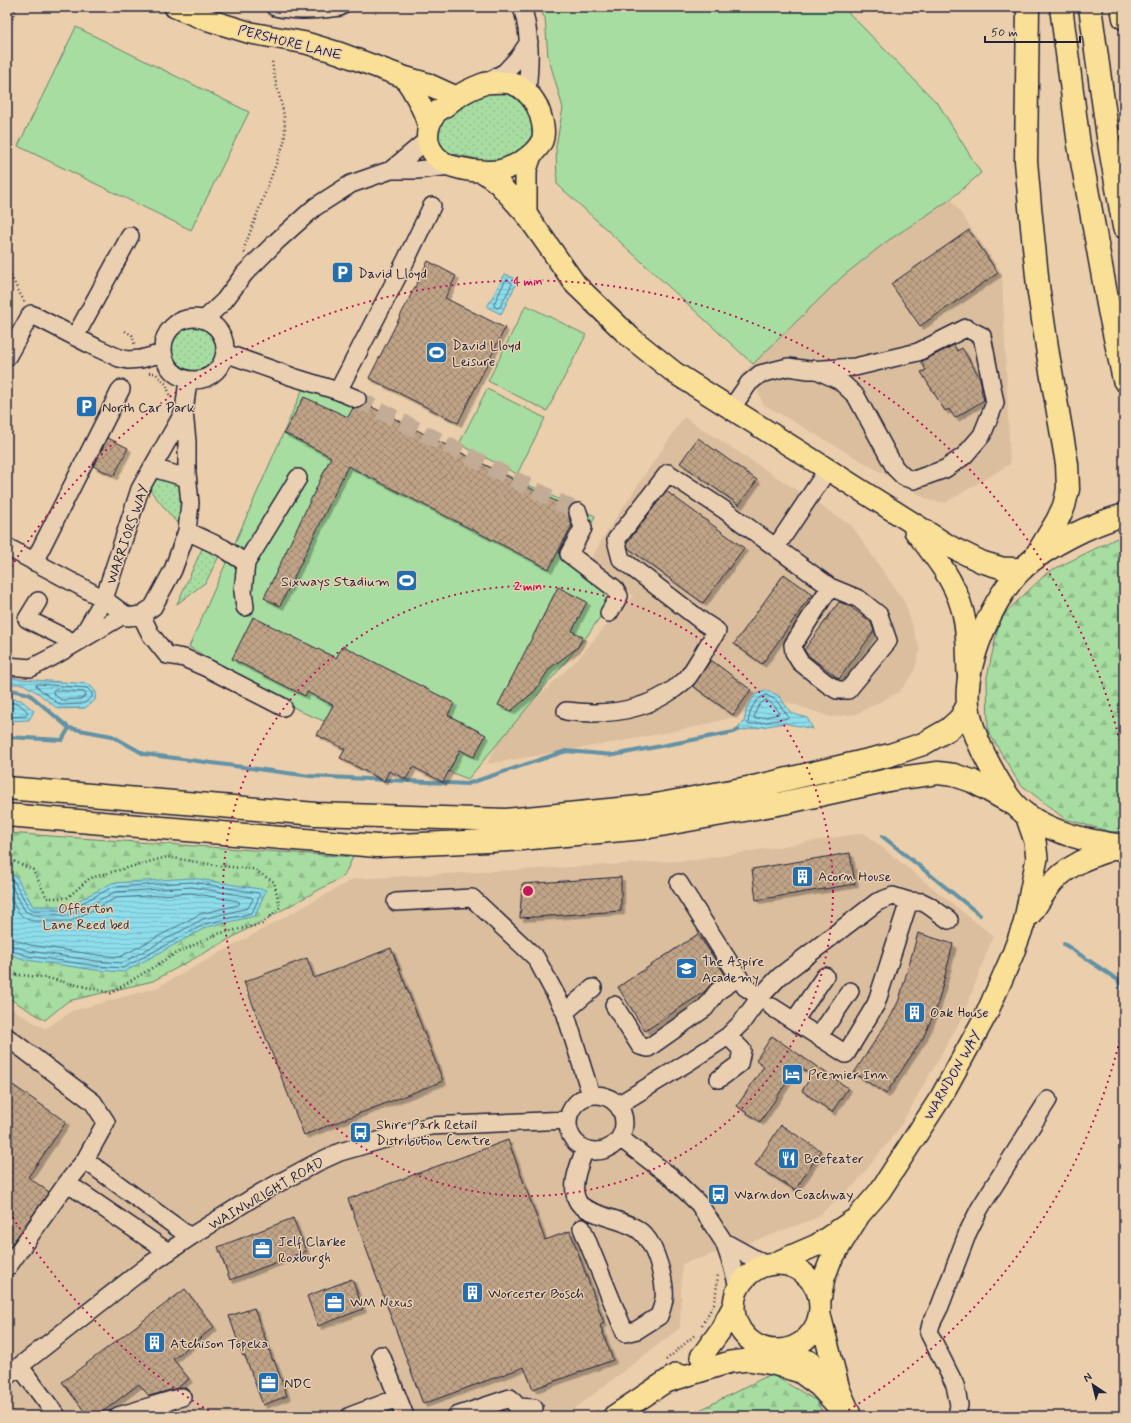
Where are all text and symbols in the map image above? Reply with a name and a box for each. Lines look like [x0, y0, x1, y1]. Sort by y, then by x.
scale bar [985, 18, 1080, 44]
street label: PERSHORE LANE [236, 21, 344, 65]
text: 50 m [991, 25, 1018, 41]
parking icon: David Lloyd [330, 260, 356, 286]
place label: David Lloyd [358, 265, 427, 283]
text: 4 min [513, 274, 543, 290]
place label: David Lloyd Leisure [452, 337, 521, 371]
sports icon: David Lloyd Leisure [424, 340, 450, 366]
parking icon: North Car Park [73, 394, 99, 420]
place label: North Car Park [102, 399, 195, 417]
street label: WARRIORS WAY [102, 482, 153, 587]
sports icon: Sixways Stadium [393, 568, 419, 594]
place label: Sixways Stadium [281, 573, 390, 591]
text: 2 min [514, 579, 542, 595]
building icon: Acorn House [790, 863, 816, 889]
place label: Acorn House [818, 868, 892, 886]
centre of rings [521, 884, 535, 898]
park label: Offerton Lane Reed bed [43, 900, 129, 934]
place label: The Aspire Academy [702, 953, 764, 987]
school or university icon: The Aspire Academy [674, 956, 700, 982]
building icon: Oak House [901, 999, 927, 1025]
place label: Oak House [930, 1004, 989, 1022]
street label: WARNDON WAY [920, 1028, 986, 1123]
hotel icon: Premier Inn [780, 1061, 806, 1087]
place label: Premier Inn [808, 1066, 889, 1084]
place label: Shire Park Retail Distribution Centre [376, 1116, 492, 1150]
bus stop icon: Shire Park Retail Distribution Centre [347, 1119, 373, 1145]
restaurant icon: Beefeater [775, 1145, 801, 1171]
place label: Beefeater [804, 1150, 864, 1168]
street label: WAINWRIGHT ROAD [206, 1153, 327, 1234]
bus stop icon: Warndon Coachway [706, 1181, 732, 1207]
place label: Warndon Coachway [734, 1186, 853, 1204]
place label: Jelf Clarke Roxburgh [278, 1233, 346, 1269]
office icon: Jelf Clarke Roxburgh [249, 1236, 275, 1262]
building icon: Worcester Bosch [460, 1280, 486, 1306]
place label: Worcester Bosch [488, 1285, 584, 1303]
office icon: WM Nexus [322, 1289, 348, 1315]
place label: WM Nexus [350, 1294, 413, 1312]
building icon: Atchison Topeka [141, 1330, 167, 1356]
place label: Atchison Topeka [170, 1335, 268, 1353]
north arrow [1073, 1365, 1113, 1405]
office icon: NDC [256, 1370, 282, 1396]
text: N [1081, 1370, 1095, 1385]
place label: NDC [284, 1375, 311, 1393]

